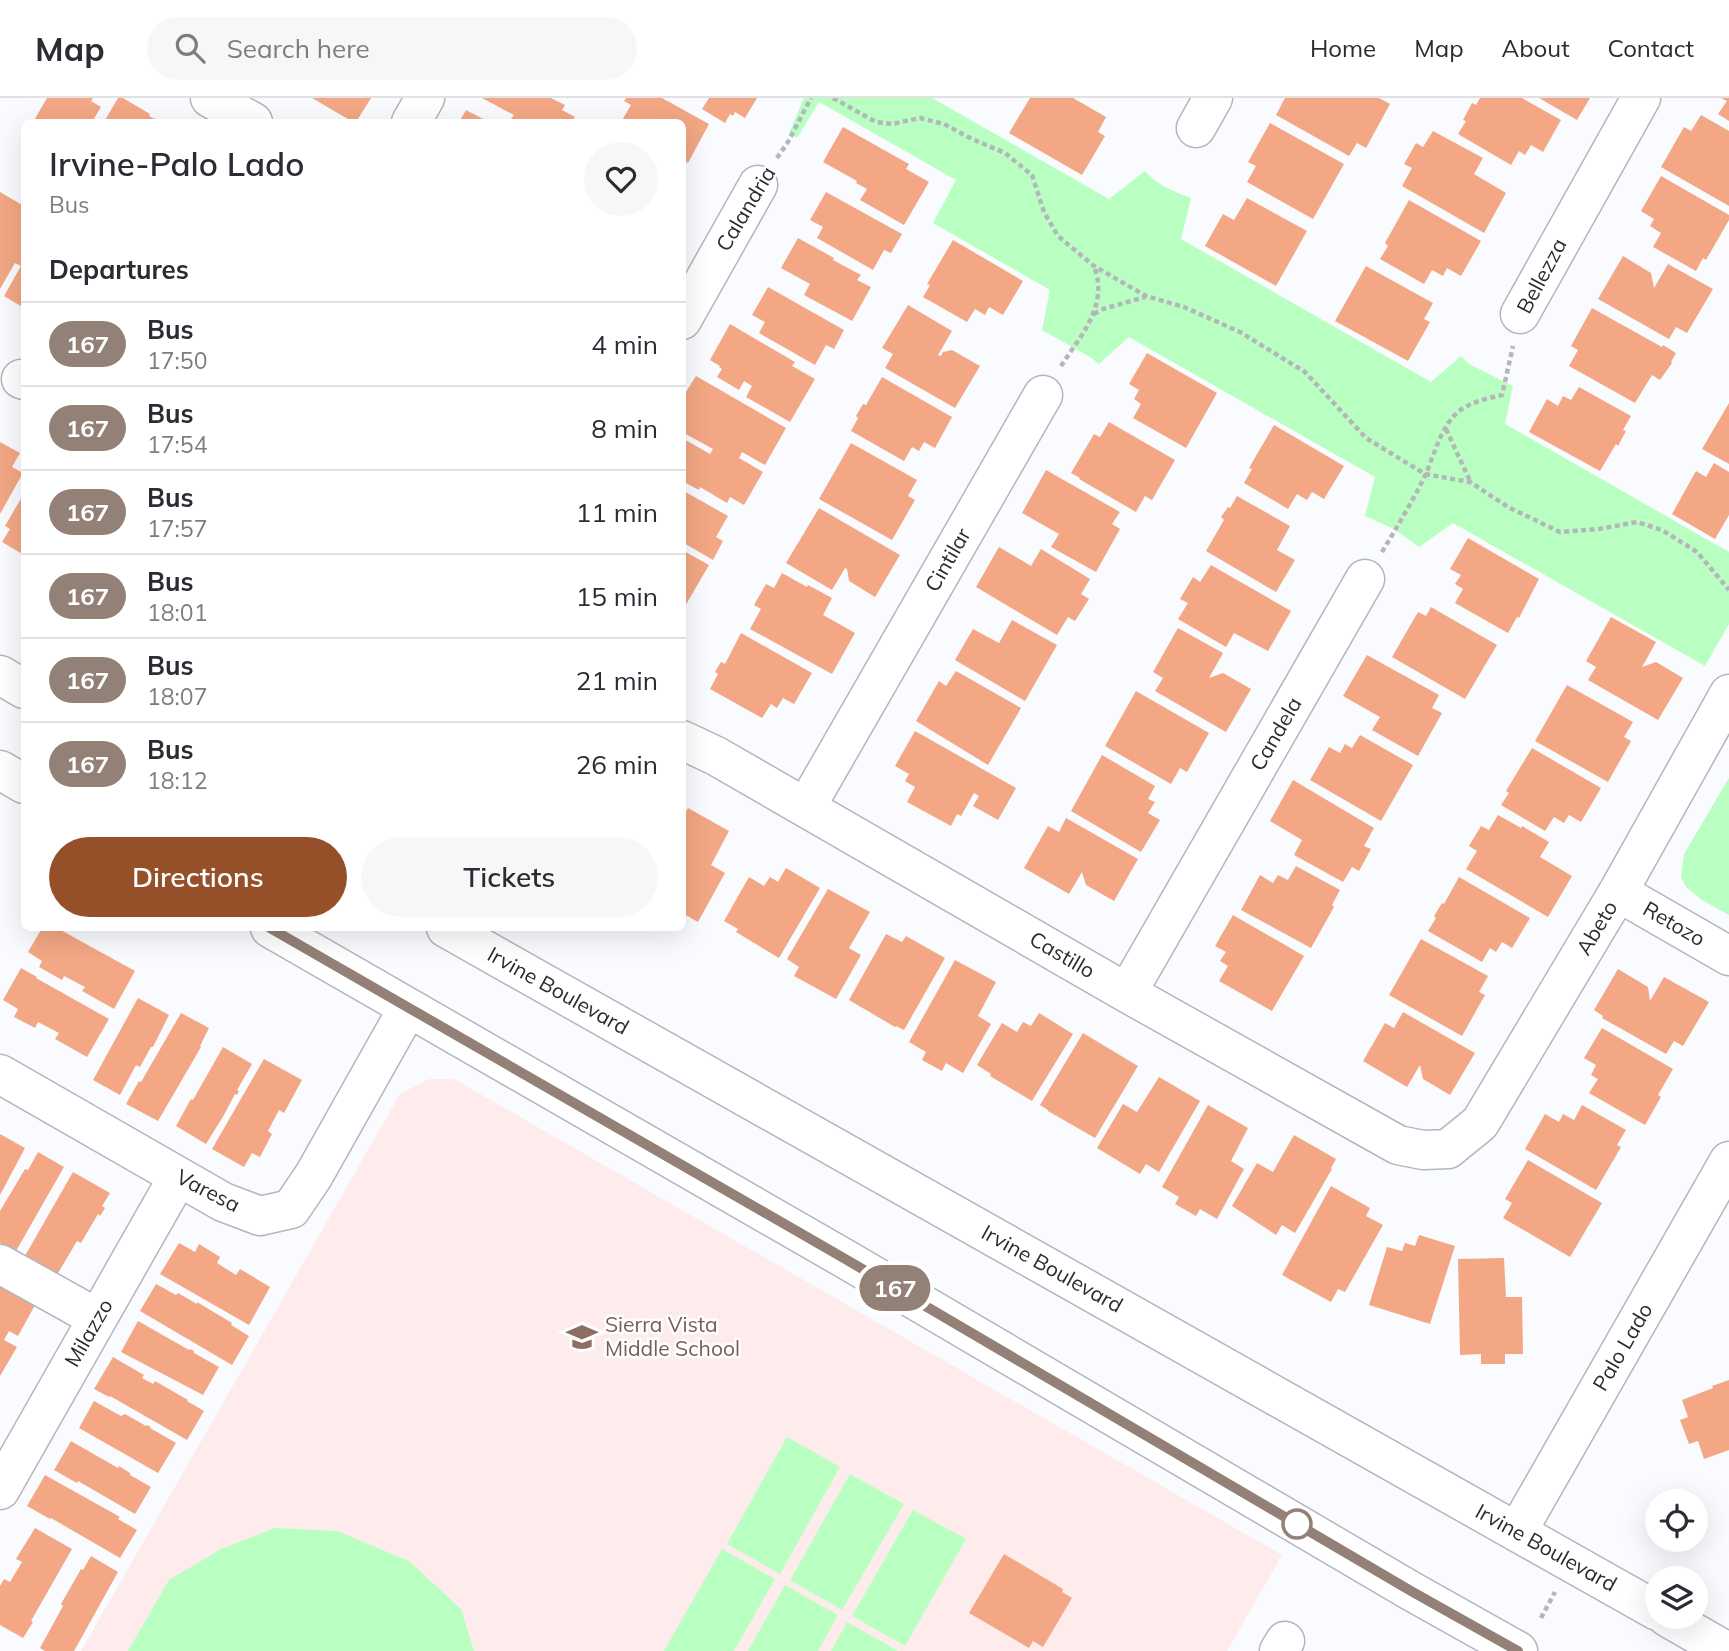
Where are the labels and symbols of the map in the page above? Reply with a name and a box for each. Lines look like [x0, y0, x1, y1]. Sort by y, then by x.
street label: Calandria [710, 161, 781, 256]
street label: Bellezza [1511, 234, 1572, 318]
street label: Cintilar [919, 523, 976, 596]
street label: Candela [1244, 692, 1307, 775]
street label: Retozo [1639, 895, 1710, 951]
street label: Abeto [1570, 896, 1622, 959]
street label: Castillo [1025, 925, 1100, 983]
street label: Irvine Boulevard [483, 941, 634, 1040]
street label: Varesa [172, 1163, 245, 1217]
street label: Irvine Boulevard [977, 1219, 1128, 1318]
line badge: 167 [855, 1265, 935, 1311]
street label: Milazzo [58, 1294, 118, 1371]
street label: Palo Lado [1587, 1298, 1658, 1395]
place label: Sierra Vista Middle School [605, 1311, 740, 1361]
school or university icon: Sierra Vista Middle School [565, 1320, 599, 1354]
street label: Irvine Boulevard [1471, 1498, 1622, 1597]
unlabelled marker [1282, 1509, 1312, 1539]

